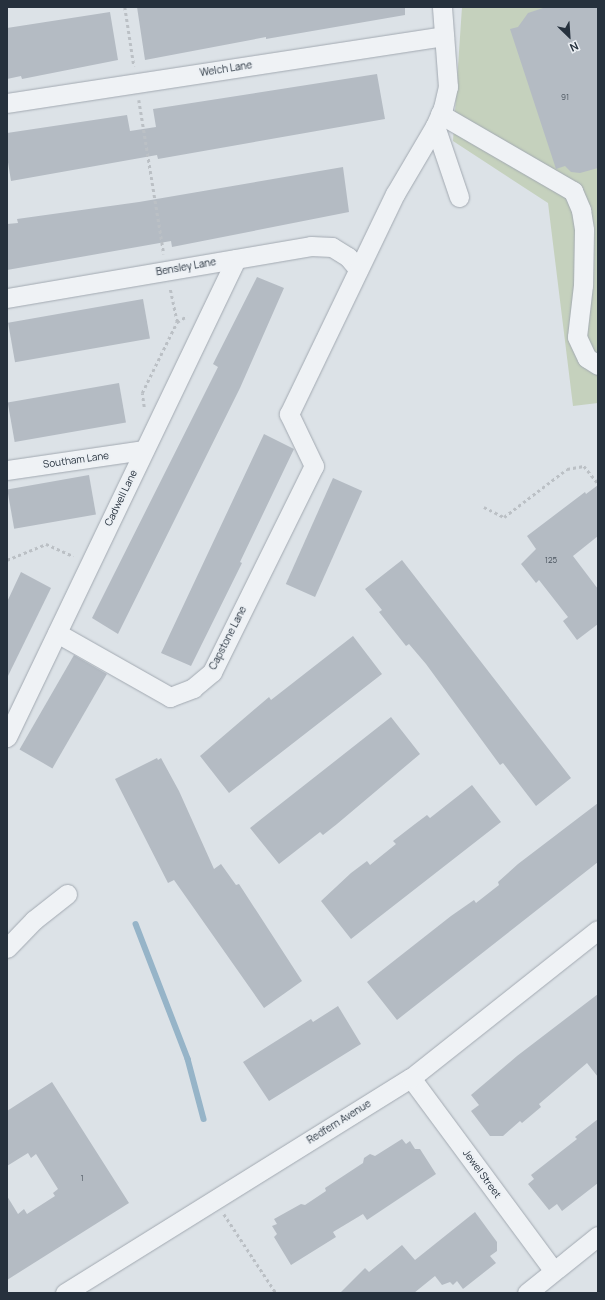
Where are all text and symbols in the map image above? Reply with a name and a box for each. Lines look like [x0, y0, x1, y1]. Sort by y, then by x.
north arrow [549, 16, 589, 56]
text: N [568, 39, 581, 56]
street label: Welch Lane [199, 59, 253, 79]
house number: 91 [561, 92, 569, 102]
street label: Bensley Lane [155, 256, 217, 278]
street label: Southam Lane [42, 449, 110, 471]
street label: Cadwell Lane [102, 468, 140, 528]
house number: 125 [545, 555, 557, 565]
street label: Capstone Lane [207, 604, 249, 672]
street label: Redfern Avenue [305, 1098, 373, 1146]
street label: Jewel Street [460, 1147, 504, 1201]
house number: 1 [80, 1173, 84, 1183]

